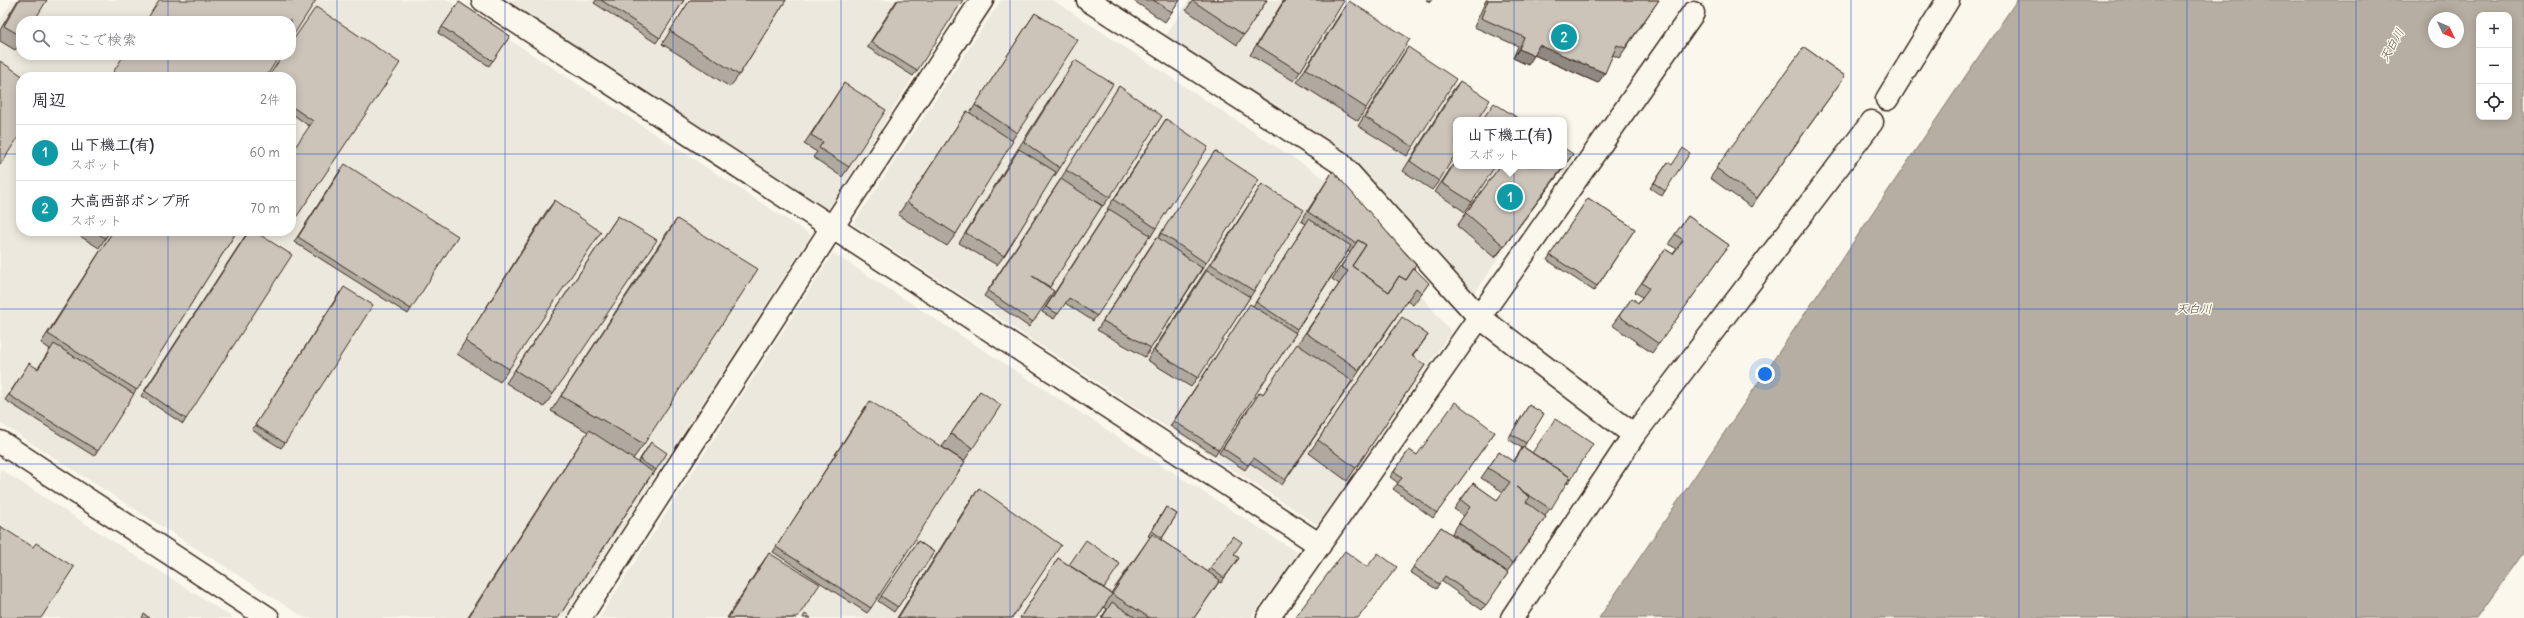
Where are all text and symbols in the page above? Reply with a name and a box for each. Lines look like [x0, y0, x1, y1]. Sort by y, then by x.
north arrow [2428, 12, 2464, 48]
map controls [2476, 12, 2512, 120]
button: + [2476, 12, 2512, 48]
search box [16, 16, 296, 60]
pin: 2 [1551, 22, 1577, 52]
water label: 天白川 [2376, 25, 2407, 64]
icon: search [30, 27, 52, 49]
text: ここで検索 [62, 30, 137, 49]
button: − [2476, 48, 2512, 84]
button: locate [2476, 84, 2512, 120]
text: 周辺 [32, 89, 66, 111]
text: 2件 [260, 91, 280, 108]
popup [1453, 117, 1567, 169]
text: 山下機工(有) [1468, 125, 1552, 144]
text: 山下機工(有) [70, 135, 154, 154]
text: 1 [42, 144, 48, 161]
text: 60 m [249, 144, 280, 161]
text: スポット [1468, 146, 1520, 163]
text: スポット [70, 156, 122, 173]
pin: 1 [1497, 182, 1523, 212]
text: 大高西部ポンプ所 [70, 191, 190, 210]
text: 2 [41, 200, 49, 217]
text: 70 m [251, 200, 280, 217]
text: スポット [70, 212, 122, 229]
water label: 天白川 [2176, 301, 2212, 316]
your location [1755, 364, 1775, 384]

